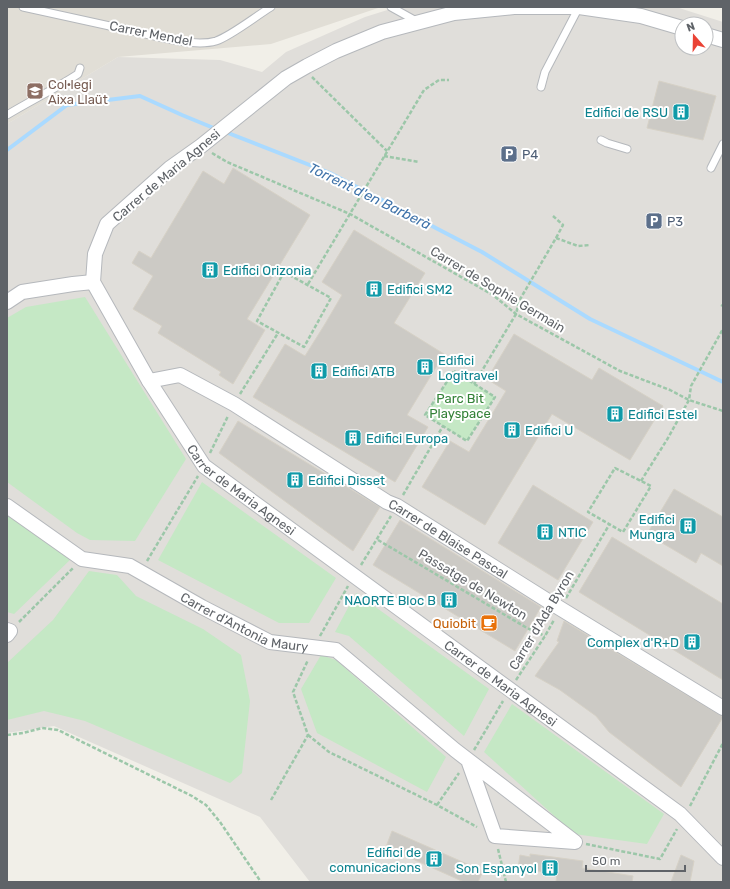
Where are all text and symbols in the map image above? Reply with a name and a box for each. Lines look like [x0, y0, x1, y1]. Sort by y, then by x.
north arrow [674, 16, 714, 56]
street label: Carrer Mendel [108, 18, 194, 49]
text: N [685, 20, 697, 35]
place label: Col·legi Aixa Llaüt [48, 77, 108, 107]
school or university icon: Col·legi Aixa Llaüt [25, 81, 45, 101]
building icon: Edifici de RSU [671, 102, 691, 122]
place label: Edifici de RSU [585, 105, 668, 120]
street label: Carrer de Maria Agnesi [109, 126, 224, 226]
parking icon: P4 [499, 144, 519, 164]
place label: P4 [522, 147, 538, 162]
water label: Torrent d'en Barberà [306, 159, 434, 233]
parking icon: P3 [644, 211, 664, 231]
place label: P3 [667, 214, 683, 229]
street label: Carrer de Sophie Germain [428, 243, 568, 336]
building icon: Edifici Orizonia [200, 260, 220, 280]
place label: Edifici Orizonia [223, 263, 311, 278]
building icon: Edifici SM2 [364, 279, 384, 299]
place label: Edifici SM2 [387, 282, 452, 297]
place label: Edifici Logitravel [438, 353, 498, 384]
building icon: Edifici Logitravel [415, 357, 435, 377]
building icon: Edifici ATB [309, 361, 329, 381]
place label: Edifici ATB [332, 364, 395, 379]
park label: Parc Bit Playspace [429, 391, 491, 421]
building icon: Edifici Estel [605, 404, 625, 424]
place label: Edifici Estel [628, 407, 697, 422]
building icon: Edifici U [502, 420, 522, 440]
place label: Edifici U [525, 423, 573, 438]
building icon: Edifici Europa [343, 428, 363, 448]
place label: Edifici Europa [366, 431, 448, 446]
street label: Carrer de Maria Agnesi [184, 442, 298, 538]
building icon: Edifici Disset [285, 470, 305, 490]
place label: Edifici Disset [308, 473, 385, 488]
street label: Carrer de Blaise Pascal [386, 496, 510, 582]
place label: Edifici Mungra [629, 512, 675, 543]
building icon: Edifici Mungra [678, 516, 698, 536]
building icon: NTIC [535, 522, 555, 542]
place label: NTIC [558, 525, 587, 540]
street label: Passatge de Newton [415, 546, 530, 624]
street label: Carrer d'Ada Byron [506, 568, 577, 673]
street label: Carrer d'Antonia Maury [178, 589, 309, 655]
building icon: NAORTE Bloc B [439, 590, 459, 610]
place label: NAORTE Bloc B [344, 593, 436, 608]
cafe icon: Quiobit [479, 613, 499, 633]
place label: Quiobit [433, 616, 476, 631]
building icon: Complex d'R+D [682, 632, 702, 652]
place label: Complex d'R+D [587, 635, 679, 650]
street label: Carrer de Maria Agnesi [441, 637, 560, 730]
place label: Edifici de comunicacions [329, 845, 421, 875]
scale bar [586, 847, 685, 873]
building icon: Edifici de comunicacions [424, 849, 444, 869]
text: 50 m [592, 854, 620, 868]
building icon: Son Espanyol [540, 858, 560, 878]
place label: Son Espanyol [456, 861, 537, 876]

